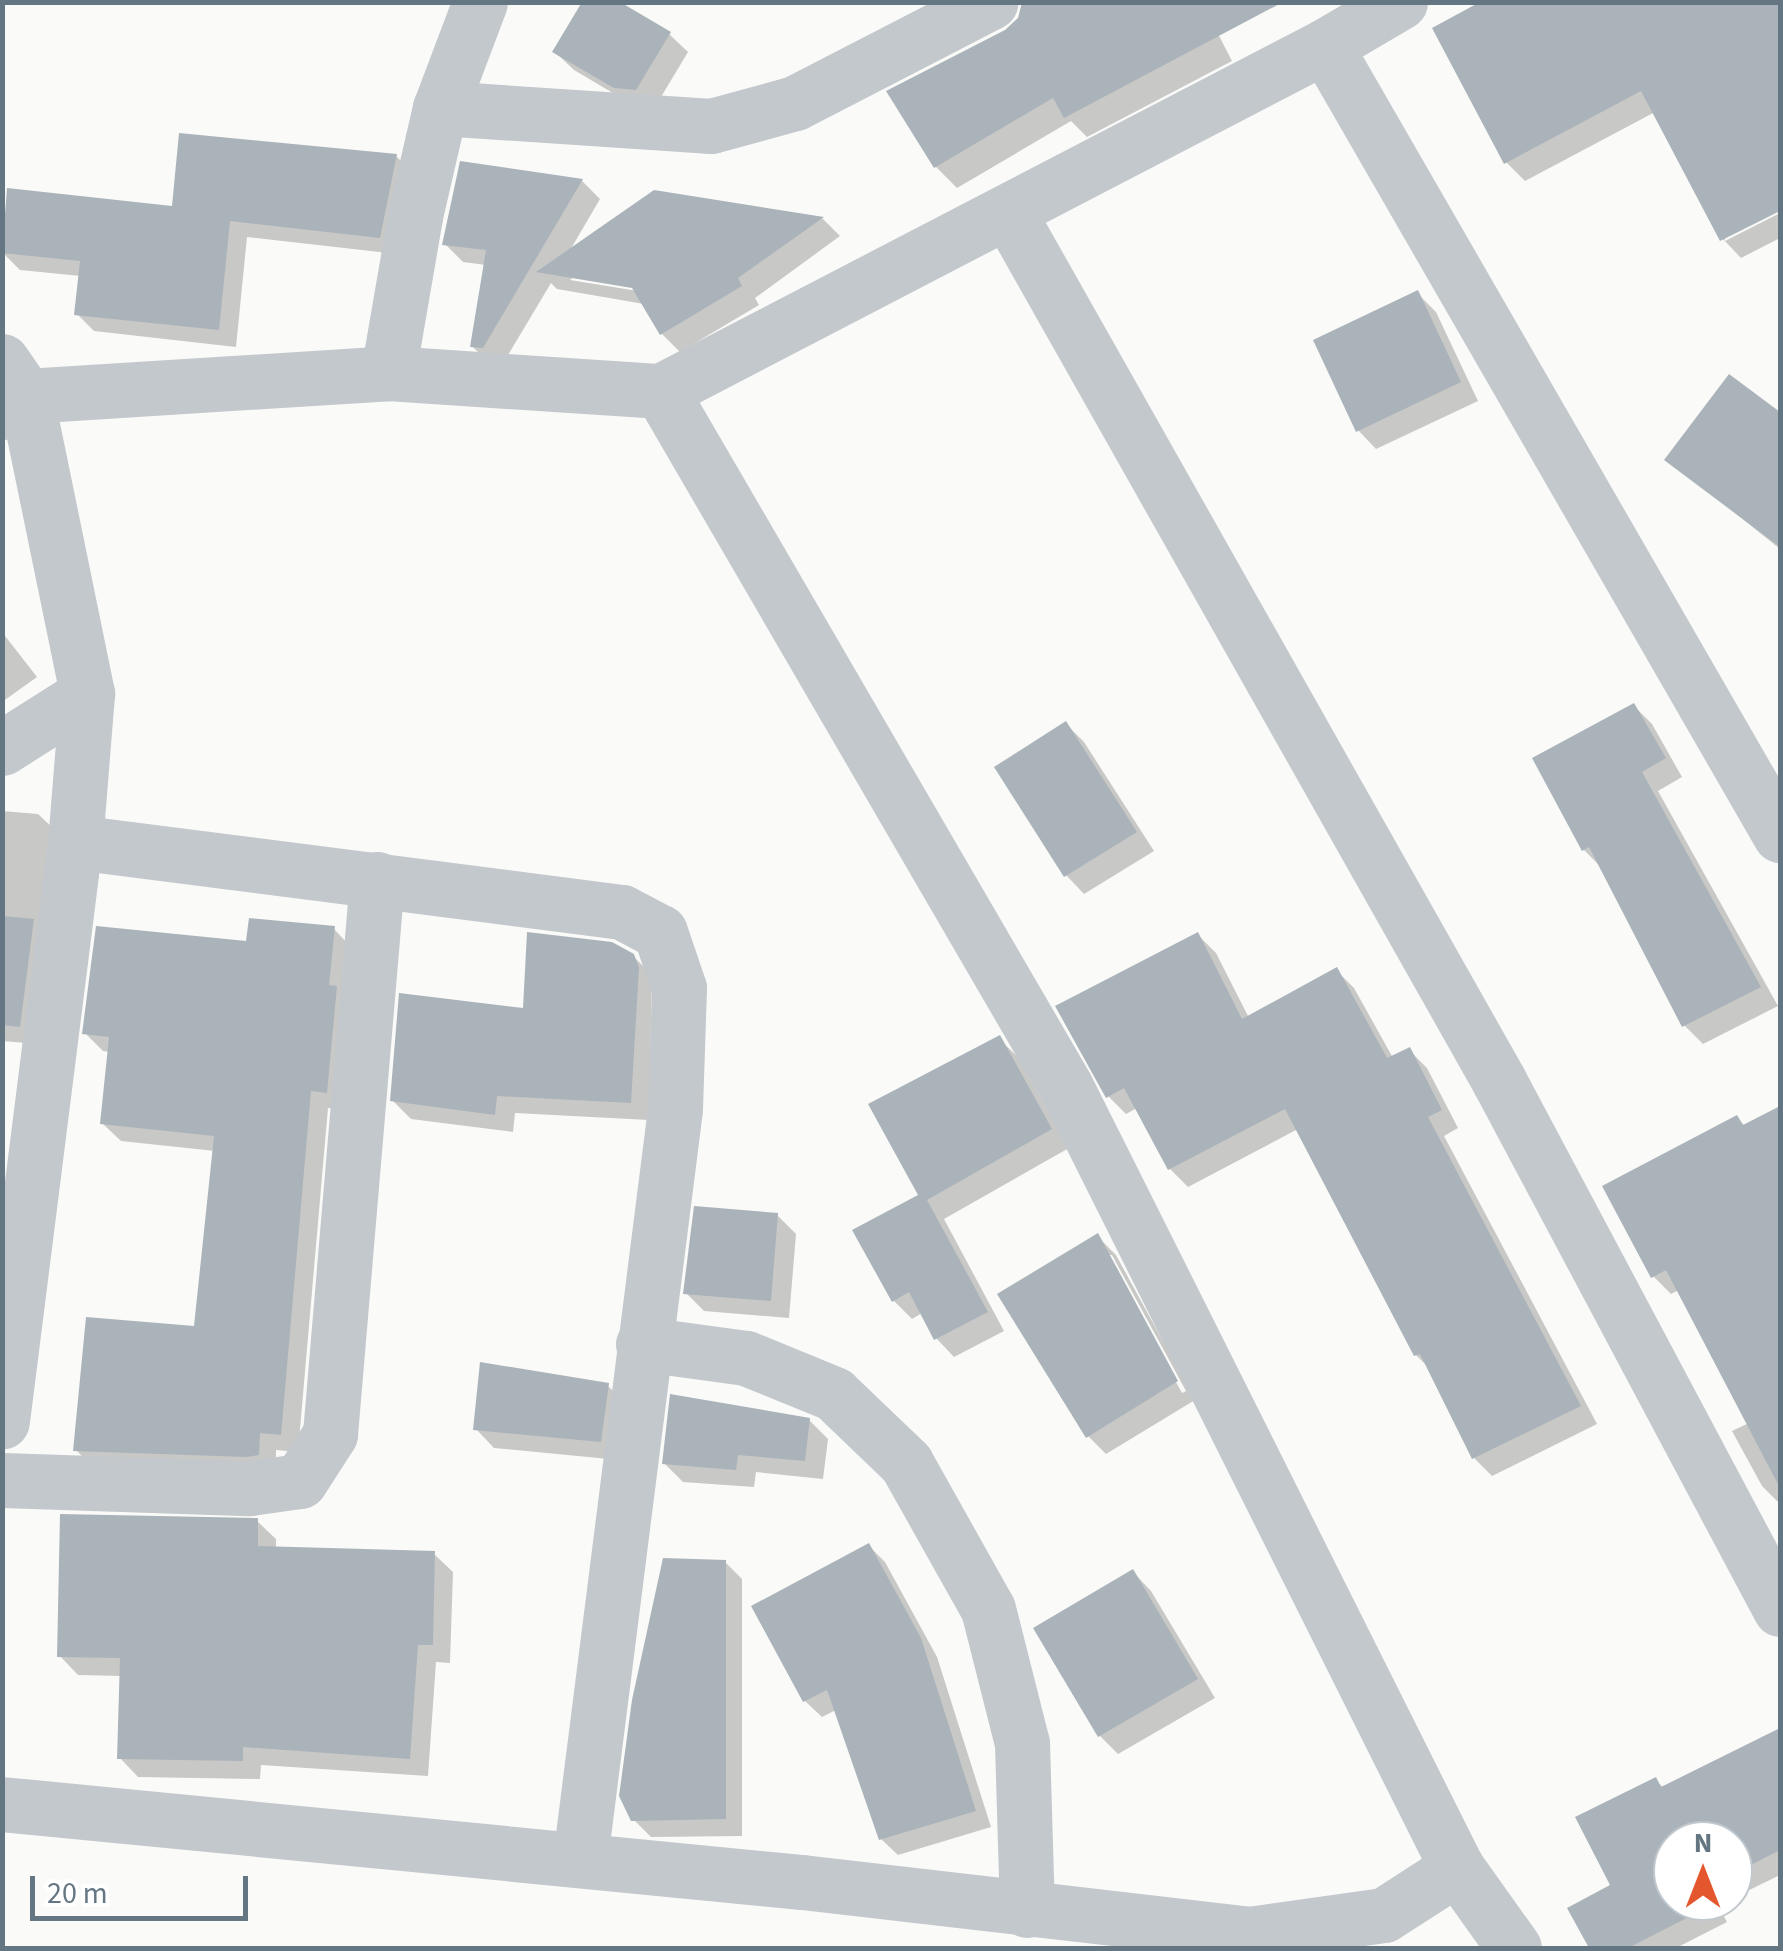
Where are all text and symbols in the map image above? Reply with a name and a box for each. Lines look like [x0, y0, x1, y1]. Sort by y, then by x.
north arrow [1653, 1821, 1753, 1921]
text: N [1694, 1823, 1712, 1863]
scale bar [35, 1856, 252, 1918]
text: 20 m [47, 1872, 108, 1915]

